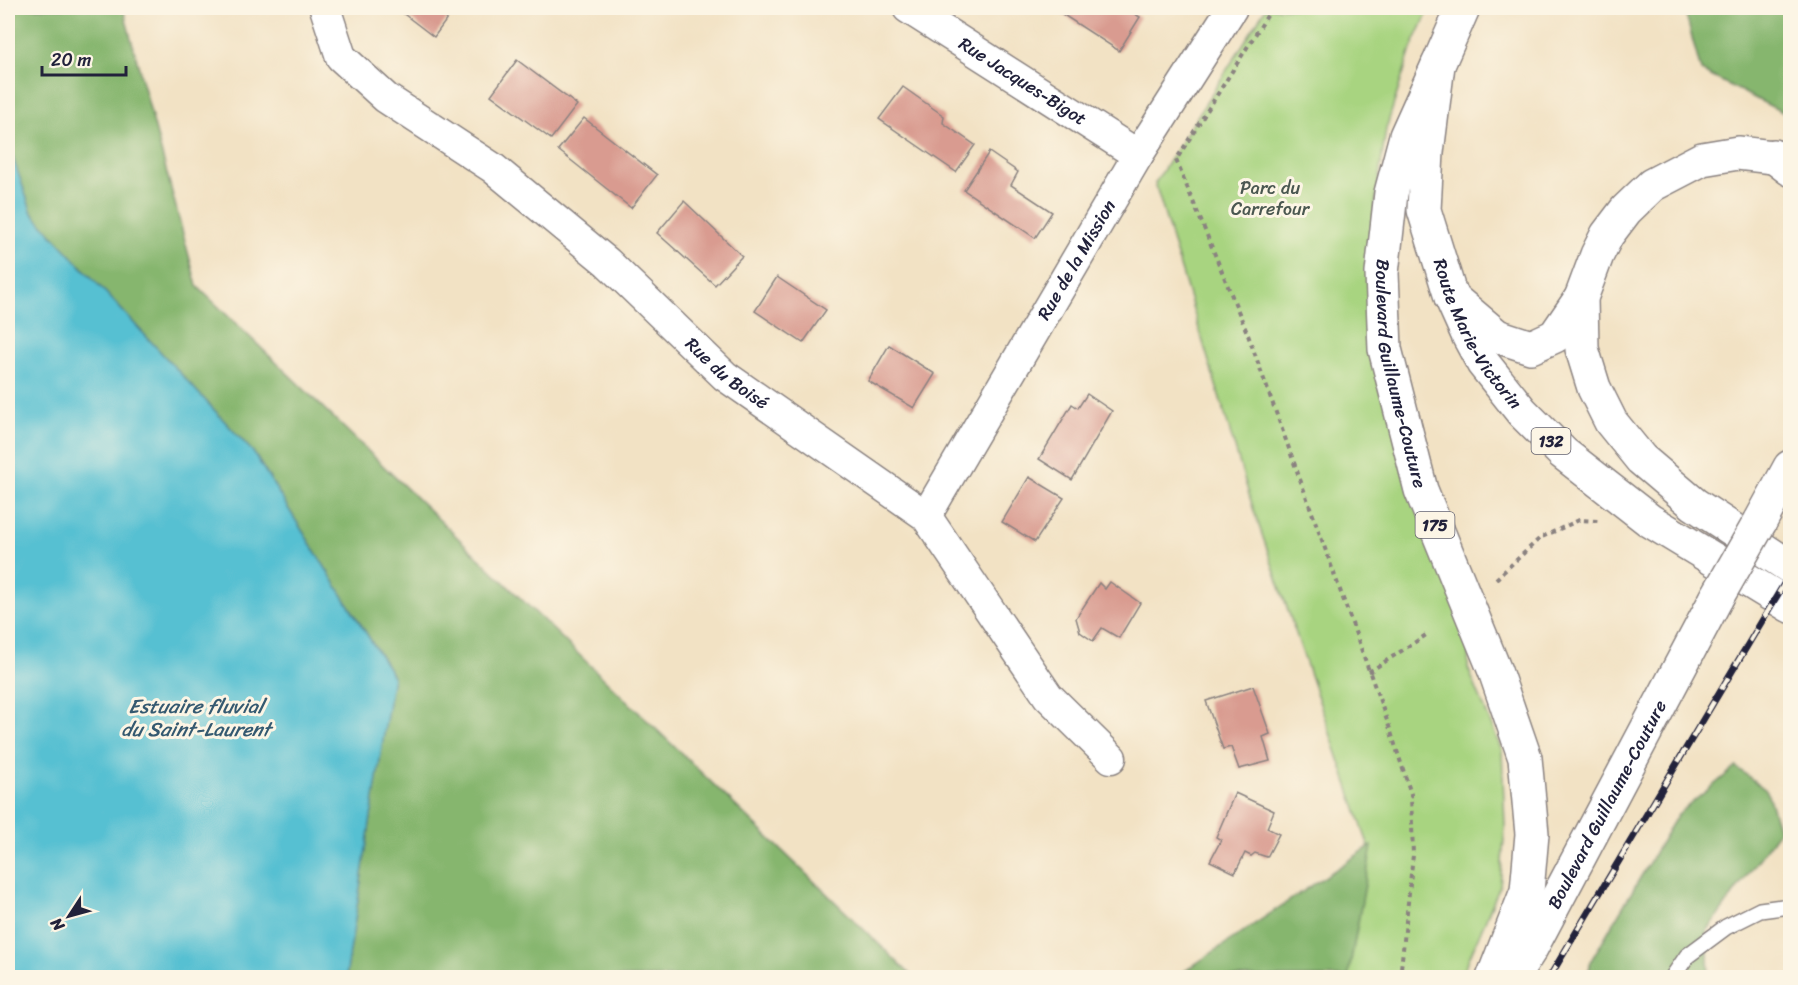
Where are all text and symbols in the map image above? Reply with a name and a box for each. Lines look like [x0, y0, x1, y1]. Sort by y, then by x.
street label: Rue Jacques-Bigot [952, 28, 1093, 134]
scale bar [42, 39, 126, 77]
text: 20 m [51, 44, 91, 76]
park label: Parc du Carrefour [1231, 172, 1311, 225]
street label: Rue de la Mission [1028, 193, 1125, 326]
street label: Route Marie-Victorin [1424, 255, 1530, 417]
street label: Boulevard Guillaume-Couture [1366, 258, 1436, 492]
street label: Rue du Boisé [677, 329, 776, 418]
road number: 132 [1532, 428, 1570, 454]
road number: 175 [1416, 512, 1454, 538]
water label: Estuaire fluvial du Saint-Laurent [121, 689, 274, 747]
street label: Boulevard Guillaume-Couture [1538, 694, 1676, 915]
north arrow [39, 886, 99, 946]
text: N [42, 911, 73, 938]

